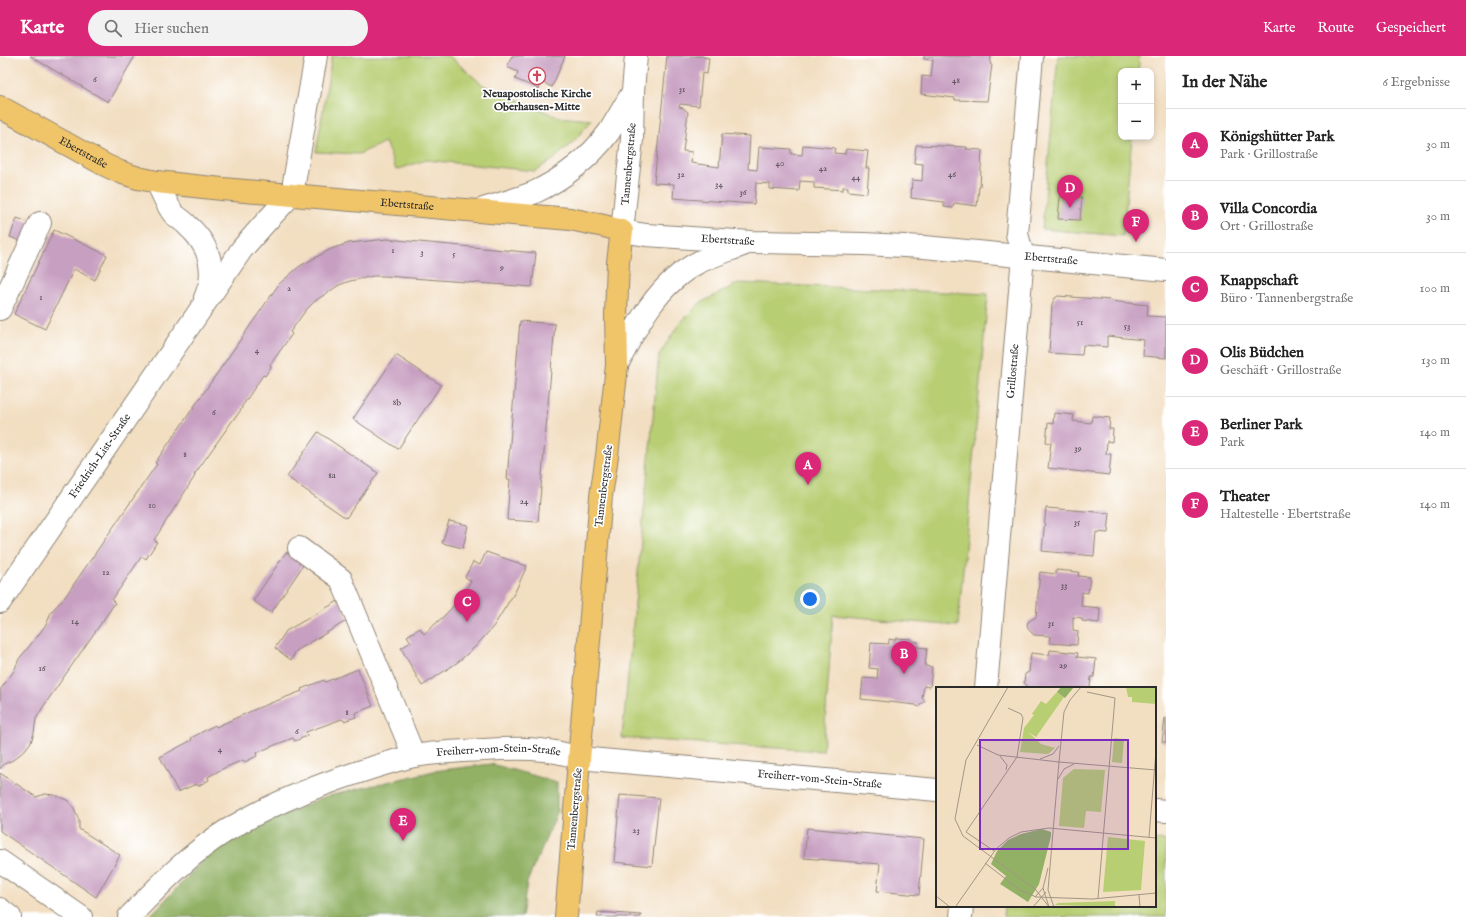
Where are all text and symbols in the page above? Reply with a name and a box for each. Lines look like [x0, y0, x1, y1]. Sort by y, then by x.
search box [88, 10, 368, 46]
text: Karte [20, 16, 64, 40]
icon: search [102, 17, 124, 39]
text: Hier suchen [134, 19, 209, 38]
text: Karte [1263, 19, 1295, 37]
text: Route [1317, 19, 1354, 37]
text: Gespeichert [1376, 19, 1446, 37]
church icon: Neuapostolische Kirche Oberhausen-Mitte [527, 66, 547, 86]
map controls [1118, 68, 1154, 140]
button: + [1118, 68, 1154, 104]
text: In der Nähe [1182, 72, 1267, 93]
house number: 6 [93, 74, 97, 85]
text: 6 Ergebnisse [1382, 74, 1450, 91]
house number: 48 [952, 75, 960, 86]
house number: 31 [679, 84, 685, 95]
place label: Neuapostolische Kirche Oberhausen-Mitte [482, 87, 591, 114]
button: − [1118, 104, 1154, 140]
street label: Tannenbergstraße [618, 122, 640, 206]
text: Königshütter Park [1220, 127, 1334, 146]
street label: Ebertstraße [56, 134, 110, 172]
text: A [1191, 136, 1199, 153]
text: 30 m [1426, 136, 1450, 153]
text: Park · Grillostraße [1220, 146, 1318, 163]
house number: 40 [776, 158, 784, 169]
house number: 42 [819, 163, 827, 174]
house number: 32 [677, 169, 685, 180]
house number: 46 [948, 169, 956, 180]
house number: 44 [852, 172, 861, 183]
pin: D [1057, 175, 1083, 208]
house number: 34 [715, 179, 723, 190]
house number: 36 [739, 187, 747, 198]
street label: Ebertstraße [380, 196, 434, 214]
text: Villa Concordia [1220, 199, 1317, 218]
text: B [1191, 208, 1199, 225]
text: 30 m [1426, 208, 1450, 225]
pin: F [1123, 209, 1149, 242]
text: Ort · Grillostraße [1220, 218, 1313, 235]
street label: Ebertstraße [701, 232, 755, 249]
house number: 1 [391, 245, 395, 256]
house number: 3 [420, 247, 424, 258]
house number: 5 [452, 249, 456, 260]
street label: Ebertstraße [1024, 250, 1078, 269]
house number: 9 [499, 262, 504, 273]
text: Knappschaft [1220, 271, 1298, 290]
text: C [1190, 280, 1200, 297]
text: 100 m [1420, 280, 1450, 297]
house number: 2 [287, 283, 291, 294]
text: Büro · Tannenbergstraße [1220, 290, 1353, 307]
house number: 1 [39, 292, 43, 303]
house number: 51 [1077, 317, 1083, 328]
house number: 53 [1124, 321, 1130, 332]
street label: Grillostraße [1004, 343, 1022, 399]
text: Olis Büdchen [1220, 343, 1304, 362]
house number: 4 [255, 345, 260, 356]
text: D [1190, 352, 1200, 369]
text: 130 m [1421, 352, 1450, 369]
text: Geschäft · Grillostraße [1220, 362, 1341, 379]
house number: 8b [393, 397, 401, 408]
house number: 6 [212, 407, 216, 418]
street label: Friedrich-List-Straße [66, 411, 134, 501]
text: Berliner Park [1220, 415, 1303, 434]
text: E [1190, 424, 1200, 441]
text: 140 m [1420, 424, 1450, 441]
text: Park [1220, 434, 1245, 451]
house number: 39 [1074, 443, 1082, 454]
street label: Tannenbergstraße [592, 444, 616, 528]
house number: 8 [183, 449, 187, 460]
pin: A [795, 452, 821, 485]
house number: 8a [328, 470, 336, 481]
text: Theater [1220, 487, 1270, 506]
house number: 24 [520, 496, 529, 507]
text: F [1191, 496, 1199, 513]
text: 140 m [1420, 496, 1450, 513]
house number: 10 [148, 500, 156, 511]
text: Haltestelle · Ebertstraße [1220, 506, 1351, 523]
house number: 35 [1074, 517, 1081, 528]
house number: 12 [102, 567, 110, 578]
house number: 33 [1061, 580, 1067, 591]
pin: C [454, 589, 480, 622]
your location [800, 589, 820, 609]
house number: 14 [71, 616, 79, 627]
house number: 31 [1048, 618, 1054, 629]
pin: B [891, 641, 917, 674]
house number: 29 [1059, 660, 1067, 671]
house number: 16 [38, 663, 46, 674]
inset map [936, 687, 1156, 907]
house number: 8 [345, 707, 349, 718]
house number: 6 [295, 726, 299, 737]
street label: Freiherr-vom-Stein-Straße [436, 742, 562, 760]
house number: 4 [218, 744, 223, 755]
street label: Tannenbergstraße [564, 767, 586, 851]
street label: Freiherr-vom-Stein-Straße [757, 767, 882, 792]
pin: E [390, 808, 416, 841]
house number: 23 [632, 825, 640, 836]

